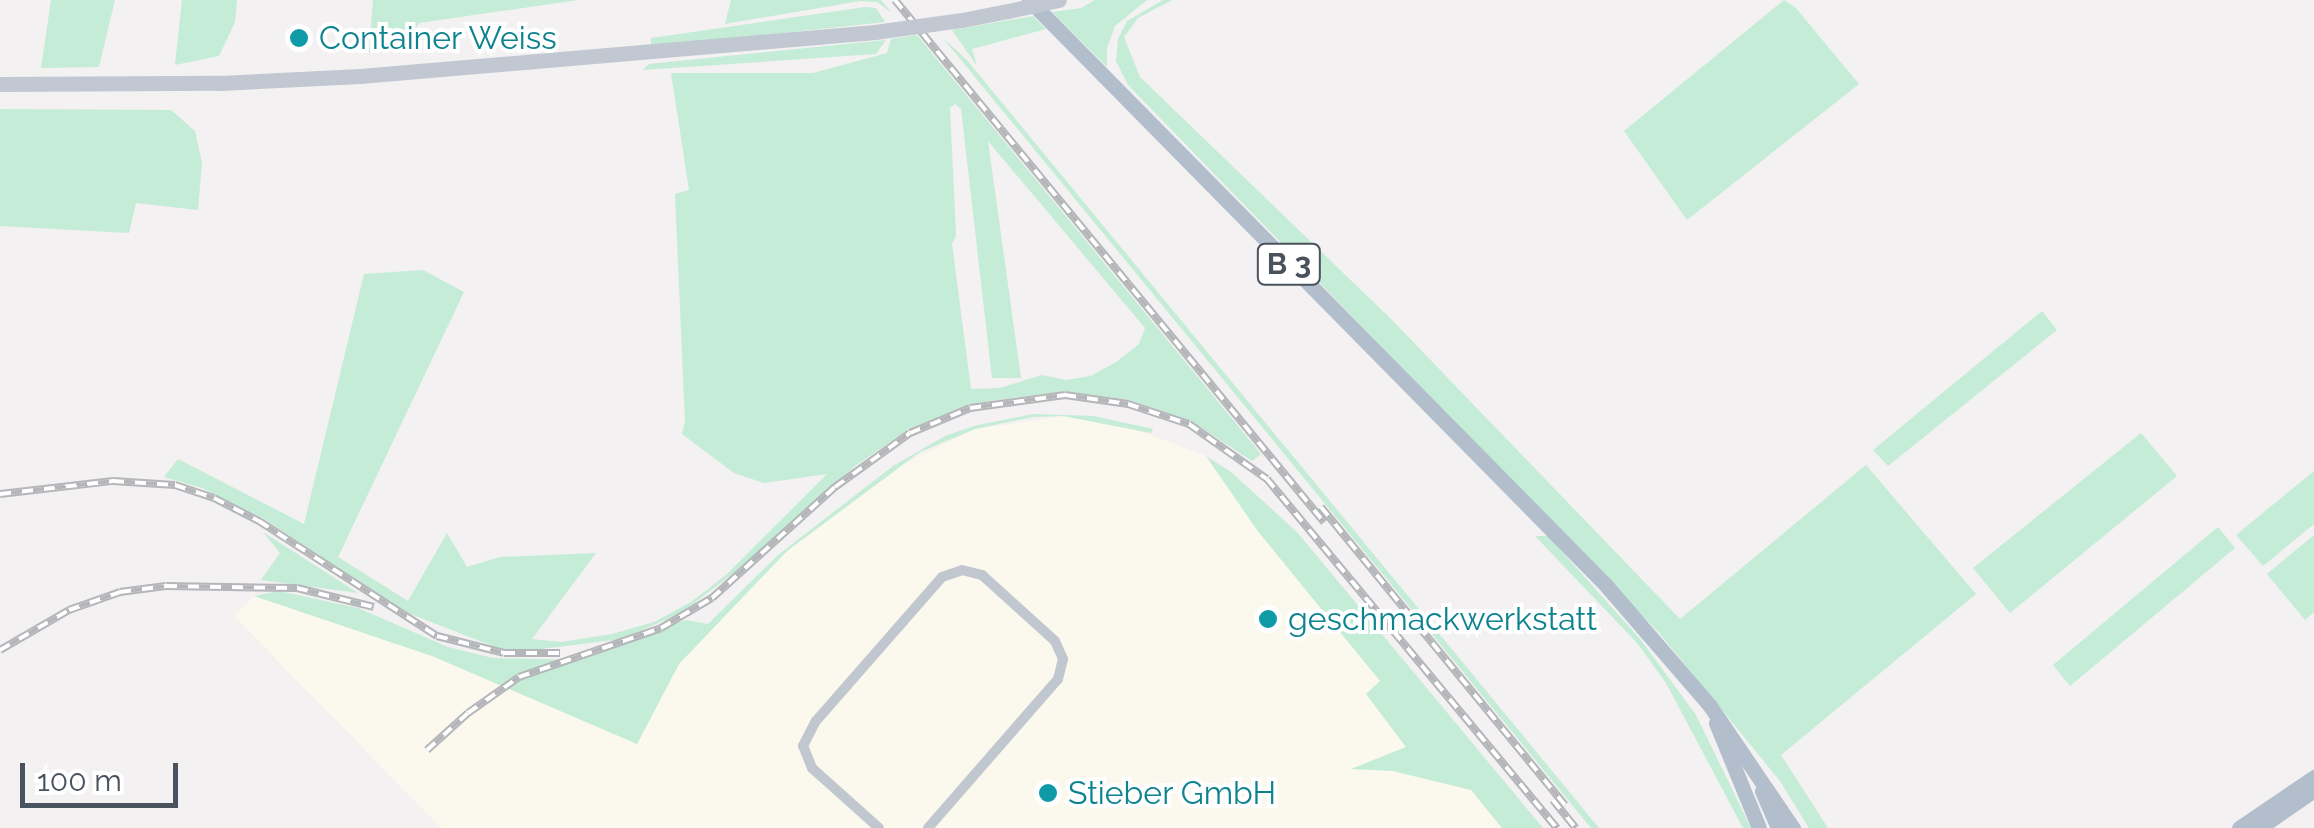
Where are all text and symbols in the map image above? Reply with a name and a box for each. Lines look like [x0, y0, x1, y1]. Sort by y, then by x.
place label: Container Weiss [319, 19, 558, 57]
marker: Container Weiss [288, 27, 310, 49]
road number: B 3 [1256, 239, 1322, 289]
place label: geschmackwerkstatt [1288, 600, 1597, 638]
marker: geschmackwerkstatt [1257, 608, 1279, 630]
scale bar [25, 743, 182, 805]
text: 100 m [37, 763, 122, 798]
place label: Stieber GmbH [1068, 774, 1277, 812]
marker: Stieber GmbH [1037, 782, 1059, 804]

